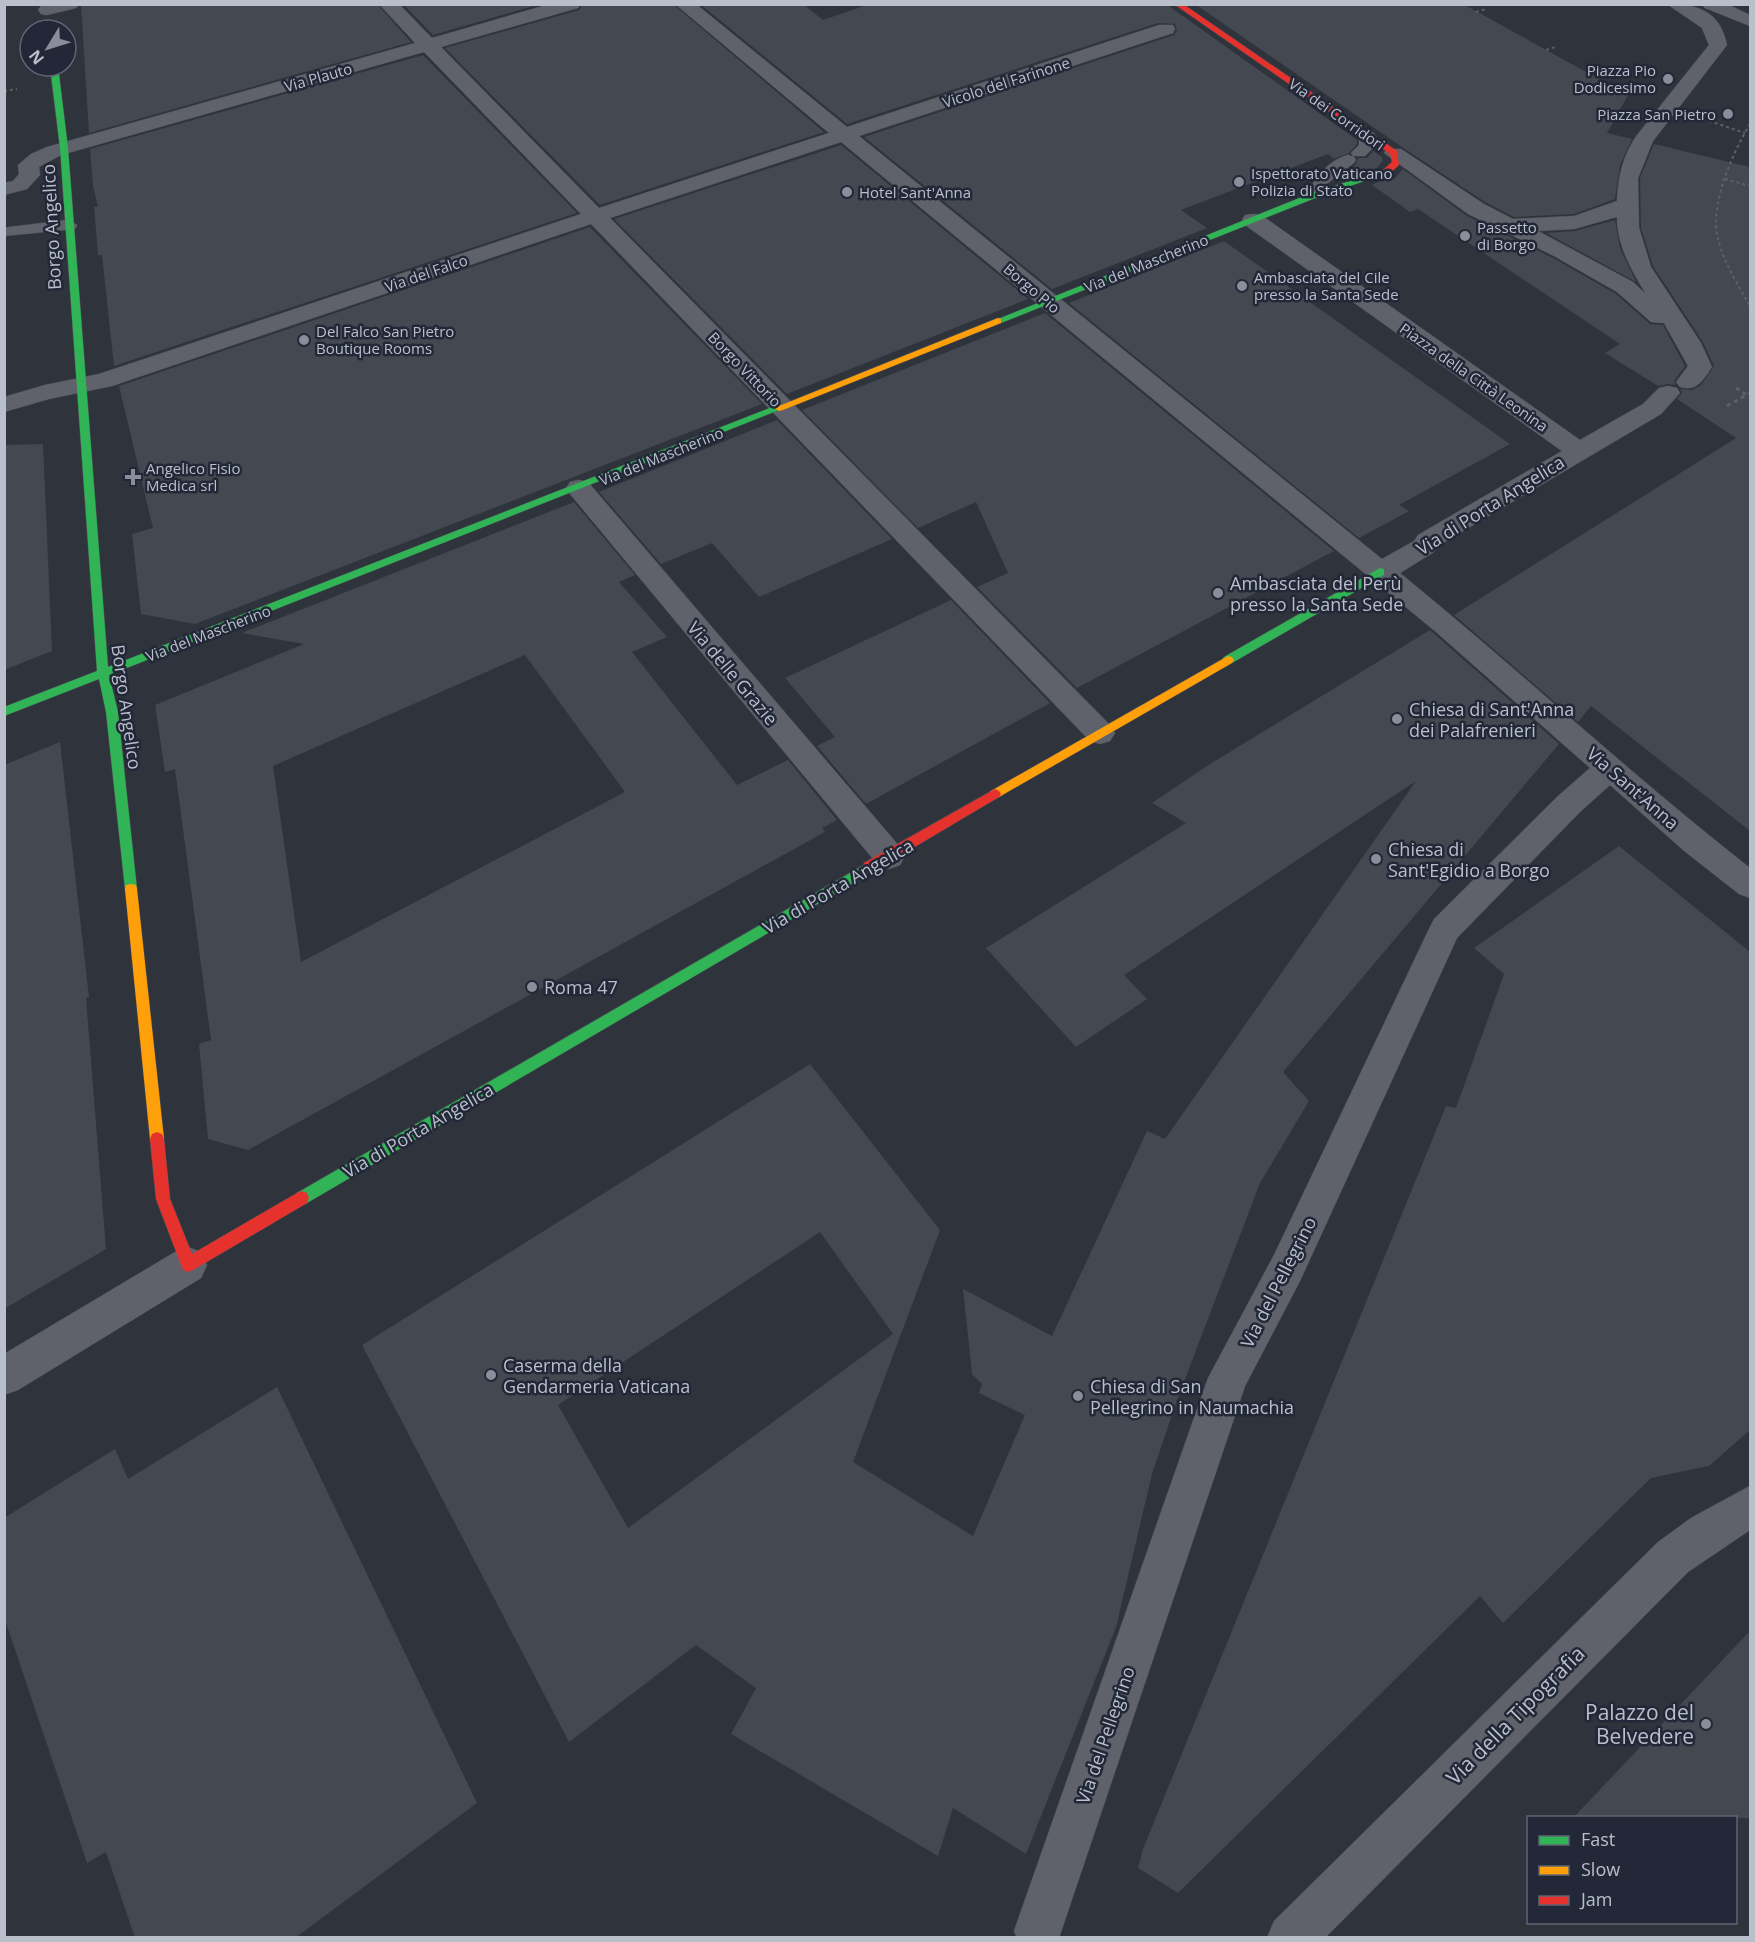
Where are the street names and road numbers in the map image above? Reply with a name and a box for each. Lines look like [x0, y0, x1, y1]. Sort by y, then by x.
street label: Vicolo del Farinone [940, 52, 1072, 112]
street label: Via Plauto [282, 58, 354, 96]
street label: Via dei Corridori [1285, 73, 1389, 155]
street label: Borgo Angelico [36, 163, 66, 291]
street label: Via del Mascherino [1081, 229, 1211, 297]
street label: Via del Falco [382, 249, 470, 297]
street label: Borgo Pio [1000, 259, 1064, 317]
street label: Piazza della Città Leonina [1396, 318, 1552, 436]
street label: Borgo Vittorio [704, 327, 786, 411]
street label: Via del Mascherino [596, 422, 726, 490]
street label: Via di Porta Angelica [1411, 450, 1569, 560]
street label: Via del Mascherino [143, 600, 273, 666]
street label: Via delle Grazie [683, 616, 783, 730]
street label: Borgo Angelico [106, 643, 148, 771]
street label: Via Sant'Anna [1582, 741, 1684, 835]
street label: Via di Porta Angelica [758, 833, 918, 939]
street label: Via di Porta Angelica [338, 1077, 498, 1183]
street label: Via del Pellegrino [1235, 1212, 1321, 1352]
street label: Via della Tipografia [1440, 1640, 1590, 1790]
street label: Via del Pellegrino [1070, 1663, 1140, 1807]

